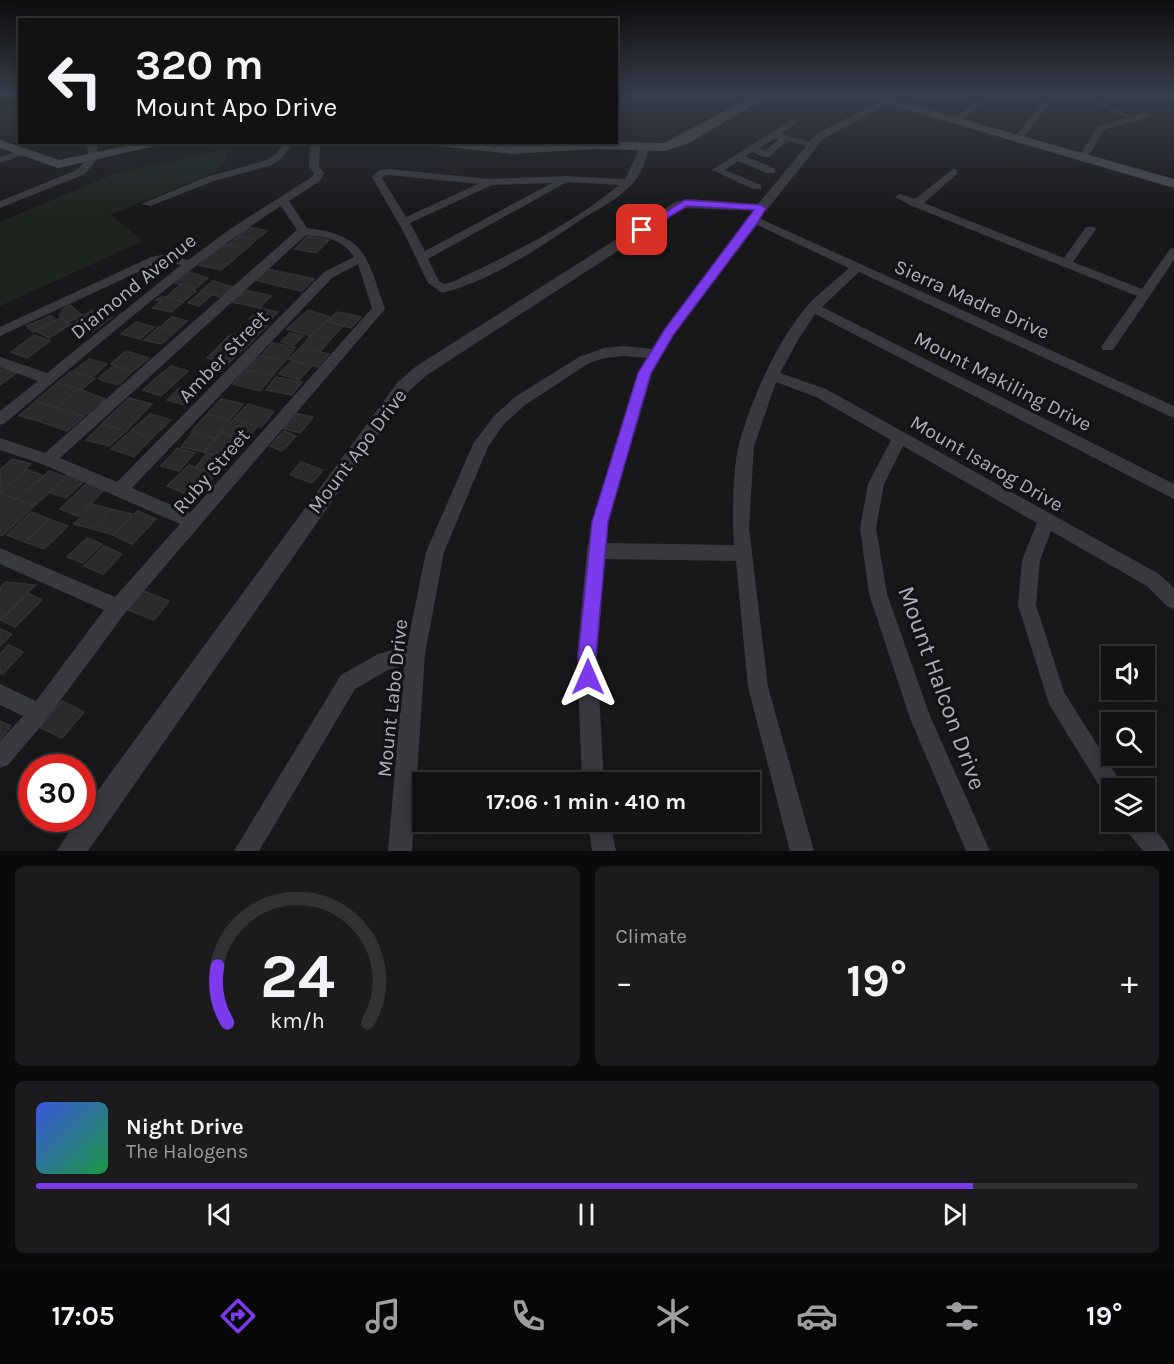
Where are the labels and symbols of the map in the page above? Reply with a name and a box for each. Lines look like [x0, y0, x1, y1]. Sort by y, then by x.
pin [616, 204, 667, 255]
street label: Diamond Avenue [66, 229, 201, 344]
street label: Sierra Madre Drive [891, 255, 1053, 344]
street label: Amber Street [174, 305, 273, 407]
street label: Mount Makiling Drive [910, 327, 1095, 436]
street label: Mount Apo Drive [303, 385, 412, 518]
street label: Mount Isarog Drive [906, 410, 1067, 516]
street label: Ruby Street [168, 424, 255, 519]
street label: Mount Halcon Drive [892, 582, 992, 794]
street label: Mount Labo Drive [373, 618, 412, 778]
position arrow [556, 645, 620, 709]
speed limit sign: 30 [18, 754, 96, 832]

